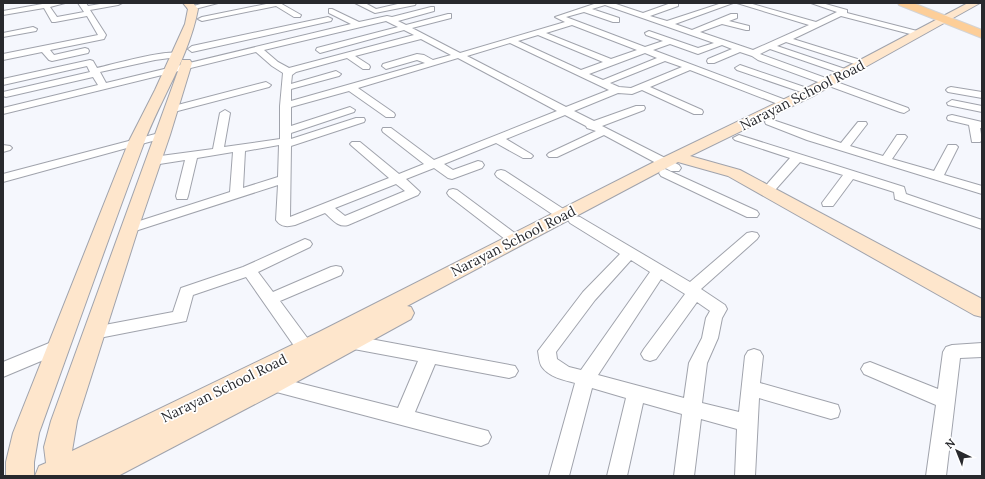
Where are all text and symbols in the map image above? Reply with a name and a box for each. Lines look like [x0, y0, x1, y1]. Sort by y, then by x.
street label: Narayan School Road [737, 56, 867, 134]
street label: Narayan School Road [448, 202, 578, 280]
street label: Narayan School Road [158, 350, 290, 426]
north arrow [937, 431, 977, 471]
text: N [942, 435, 958, 452]

